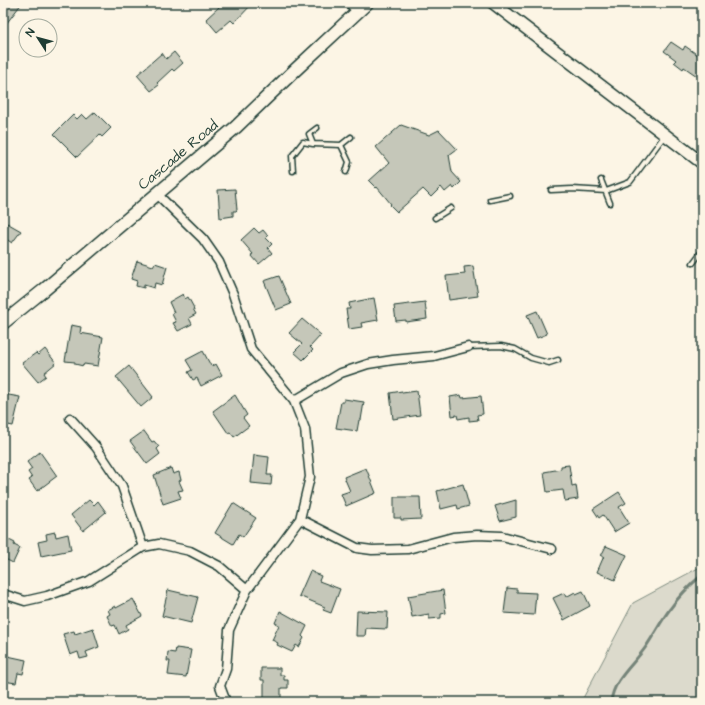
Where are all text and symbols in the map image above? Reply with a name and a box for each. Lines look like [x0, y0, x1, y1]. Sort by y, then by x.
north arrow [18, 18, 58, 58]
text: N [22, 25, 38, 40]
street label: Cascade Road [133, 115, 223, 195]

